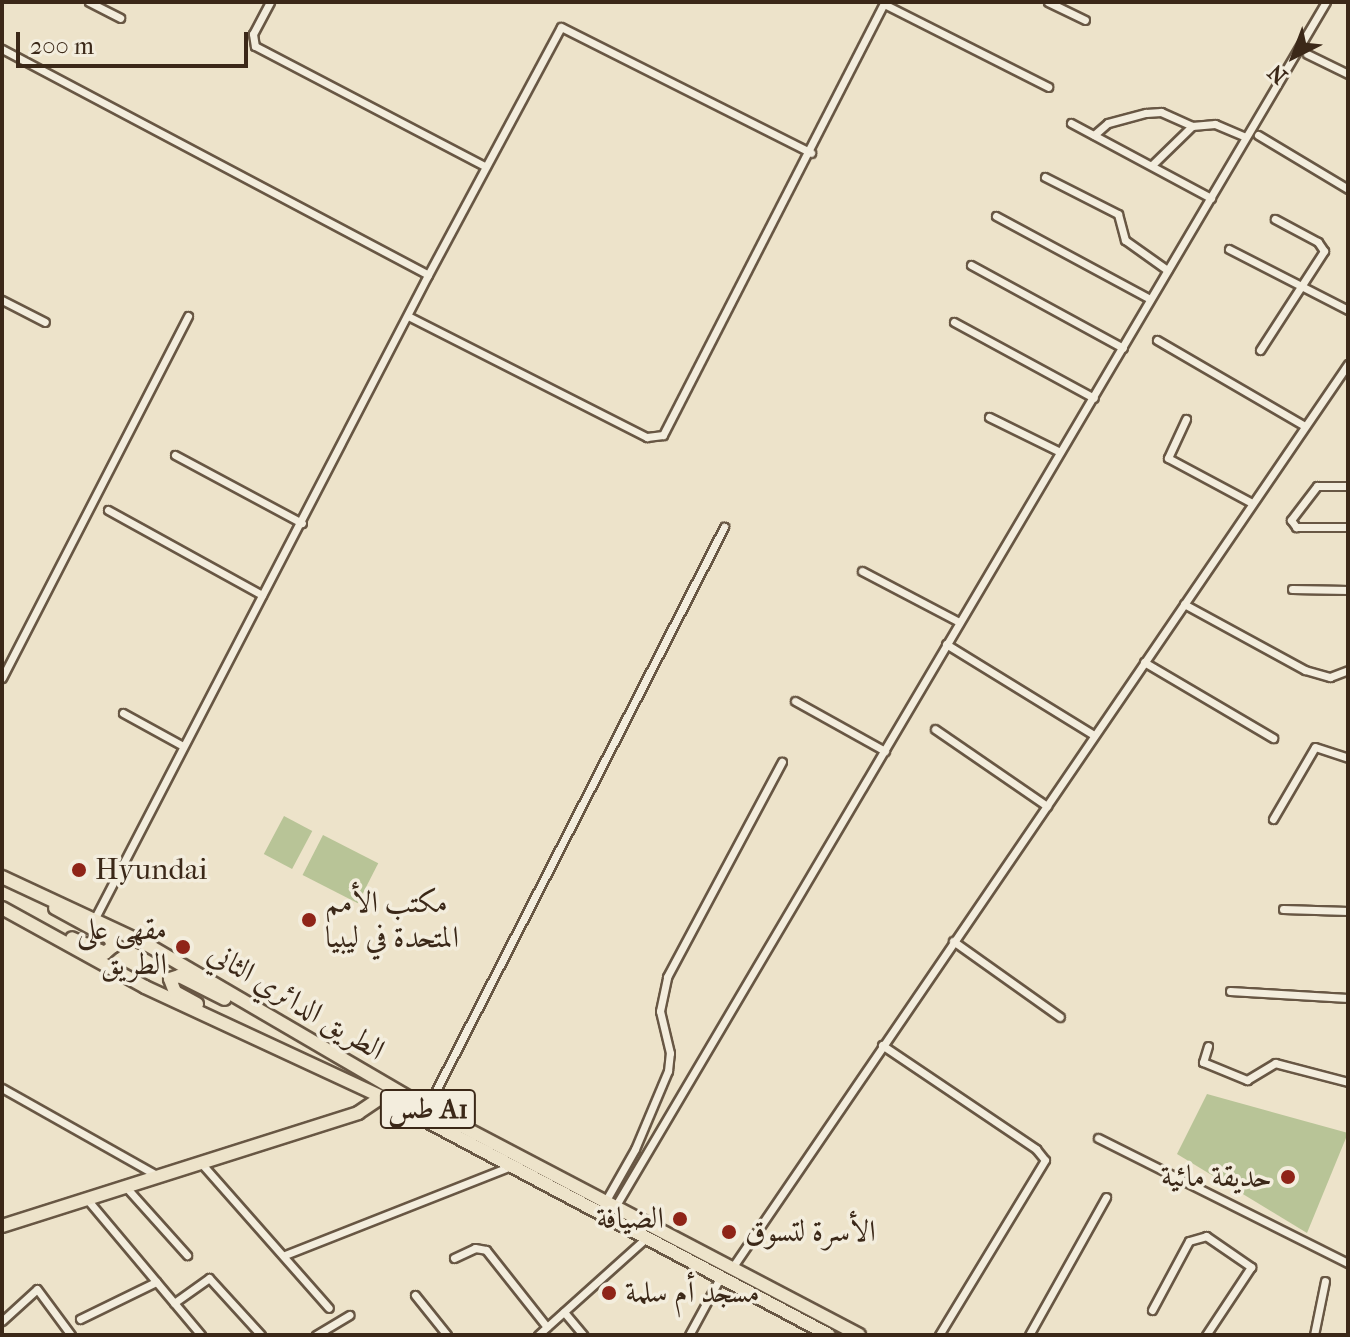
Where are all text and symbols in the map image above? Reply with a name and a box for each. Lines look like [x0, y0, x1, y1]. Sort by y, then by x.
scale bar [20, 16, 252, 66]
north arrow [1254, 16, 1334, 96]
text: 200 m [30, 32, 94, 60]
text: N [1263, 59, 1293, 89]
place label: Hyundai [95, 852, 207, 888]
marker: Hyundai [70, 861, 88, 879]
place label: مكتب الأمم المتحدة في ليبيا [325, 885, 459, 956]
marker: مكتب الأمم المتحدة في ليبيا [300, 911, 318, 929]
place label: مقهى على الطريق [77, 912, 167, 982]
street label: الطريق الدائري الثاني [201, 935, 391, 1069]
marker: مقهى على الطريق [174, 938, 192, 956]
road number: طس A1 [378, 1085, 478, 1133]
place label: حديقة مائية [1161, 1159, 1272, 1195]
marker: حديقة مائية [1279, 1168, 1297, 1186]
place label: الضيافة [596, 1201, 664, 1237]
marker: الضيافة [671, 1210, 689, 1228]
place label: الأسرة لتسوق [745, 1214, 876, 1250]
marker: الأسرة لتسوق [720, 1223, 738, 1241]
place label: مسجد أم سلمة [625, 1275, 760, 1311]
marker: مسجد أم سلمة [600, 1284, 618, 1302]

